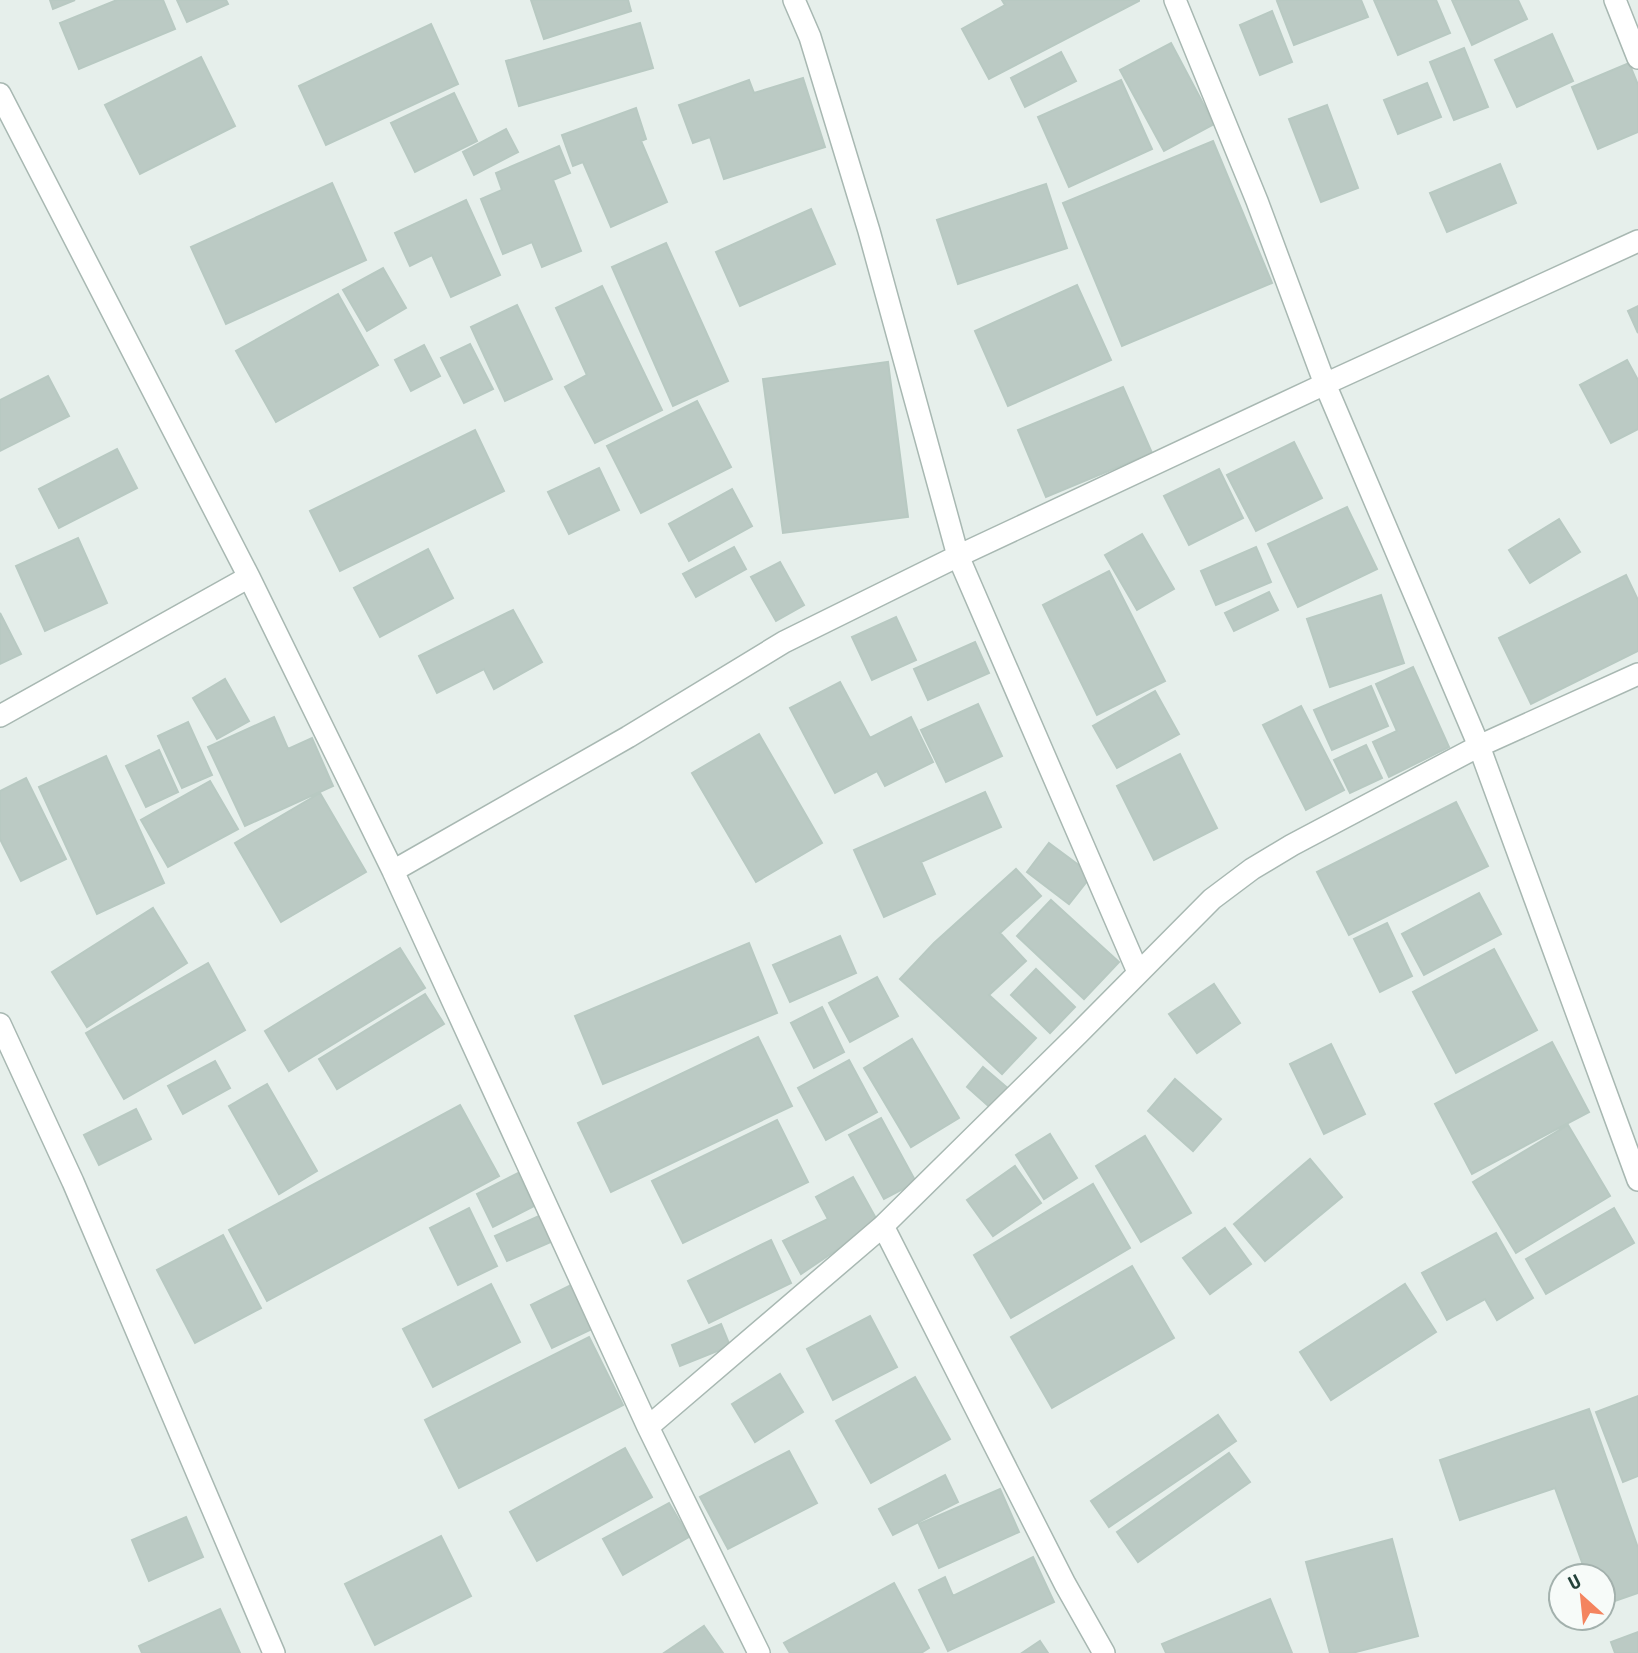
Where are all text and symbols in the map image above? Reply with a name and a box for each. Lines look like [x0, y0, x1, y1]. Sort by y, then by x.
north arrow [1547, 1562, 1617, 1632]
text: U [1564, 1570, 1585, 1595]

